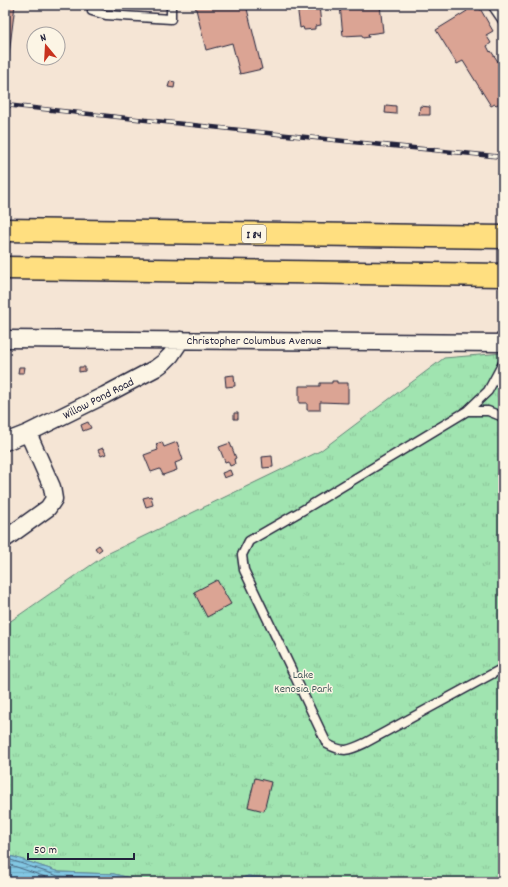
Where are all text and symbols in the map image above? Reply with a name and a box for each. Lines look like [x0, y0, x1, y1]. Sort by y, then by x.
north arrow [26, 26, 66, 66]
text: N [38, 30, 49, 47]
road number: I 84 [242, 225, 266, 243]
street label: Christopher Columbus Avenue [187, 333, 321, 350]
street label: Willow Pond Road [60, 374, 137, 425]
park label: Lake Kenosia Park [274, 667, 332, 698]
scale bar [28, 835, 134, 861]
text: 50 m [34, 842, 57, 859]

